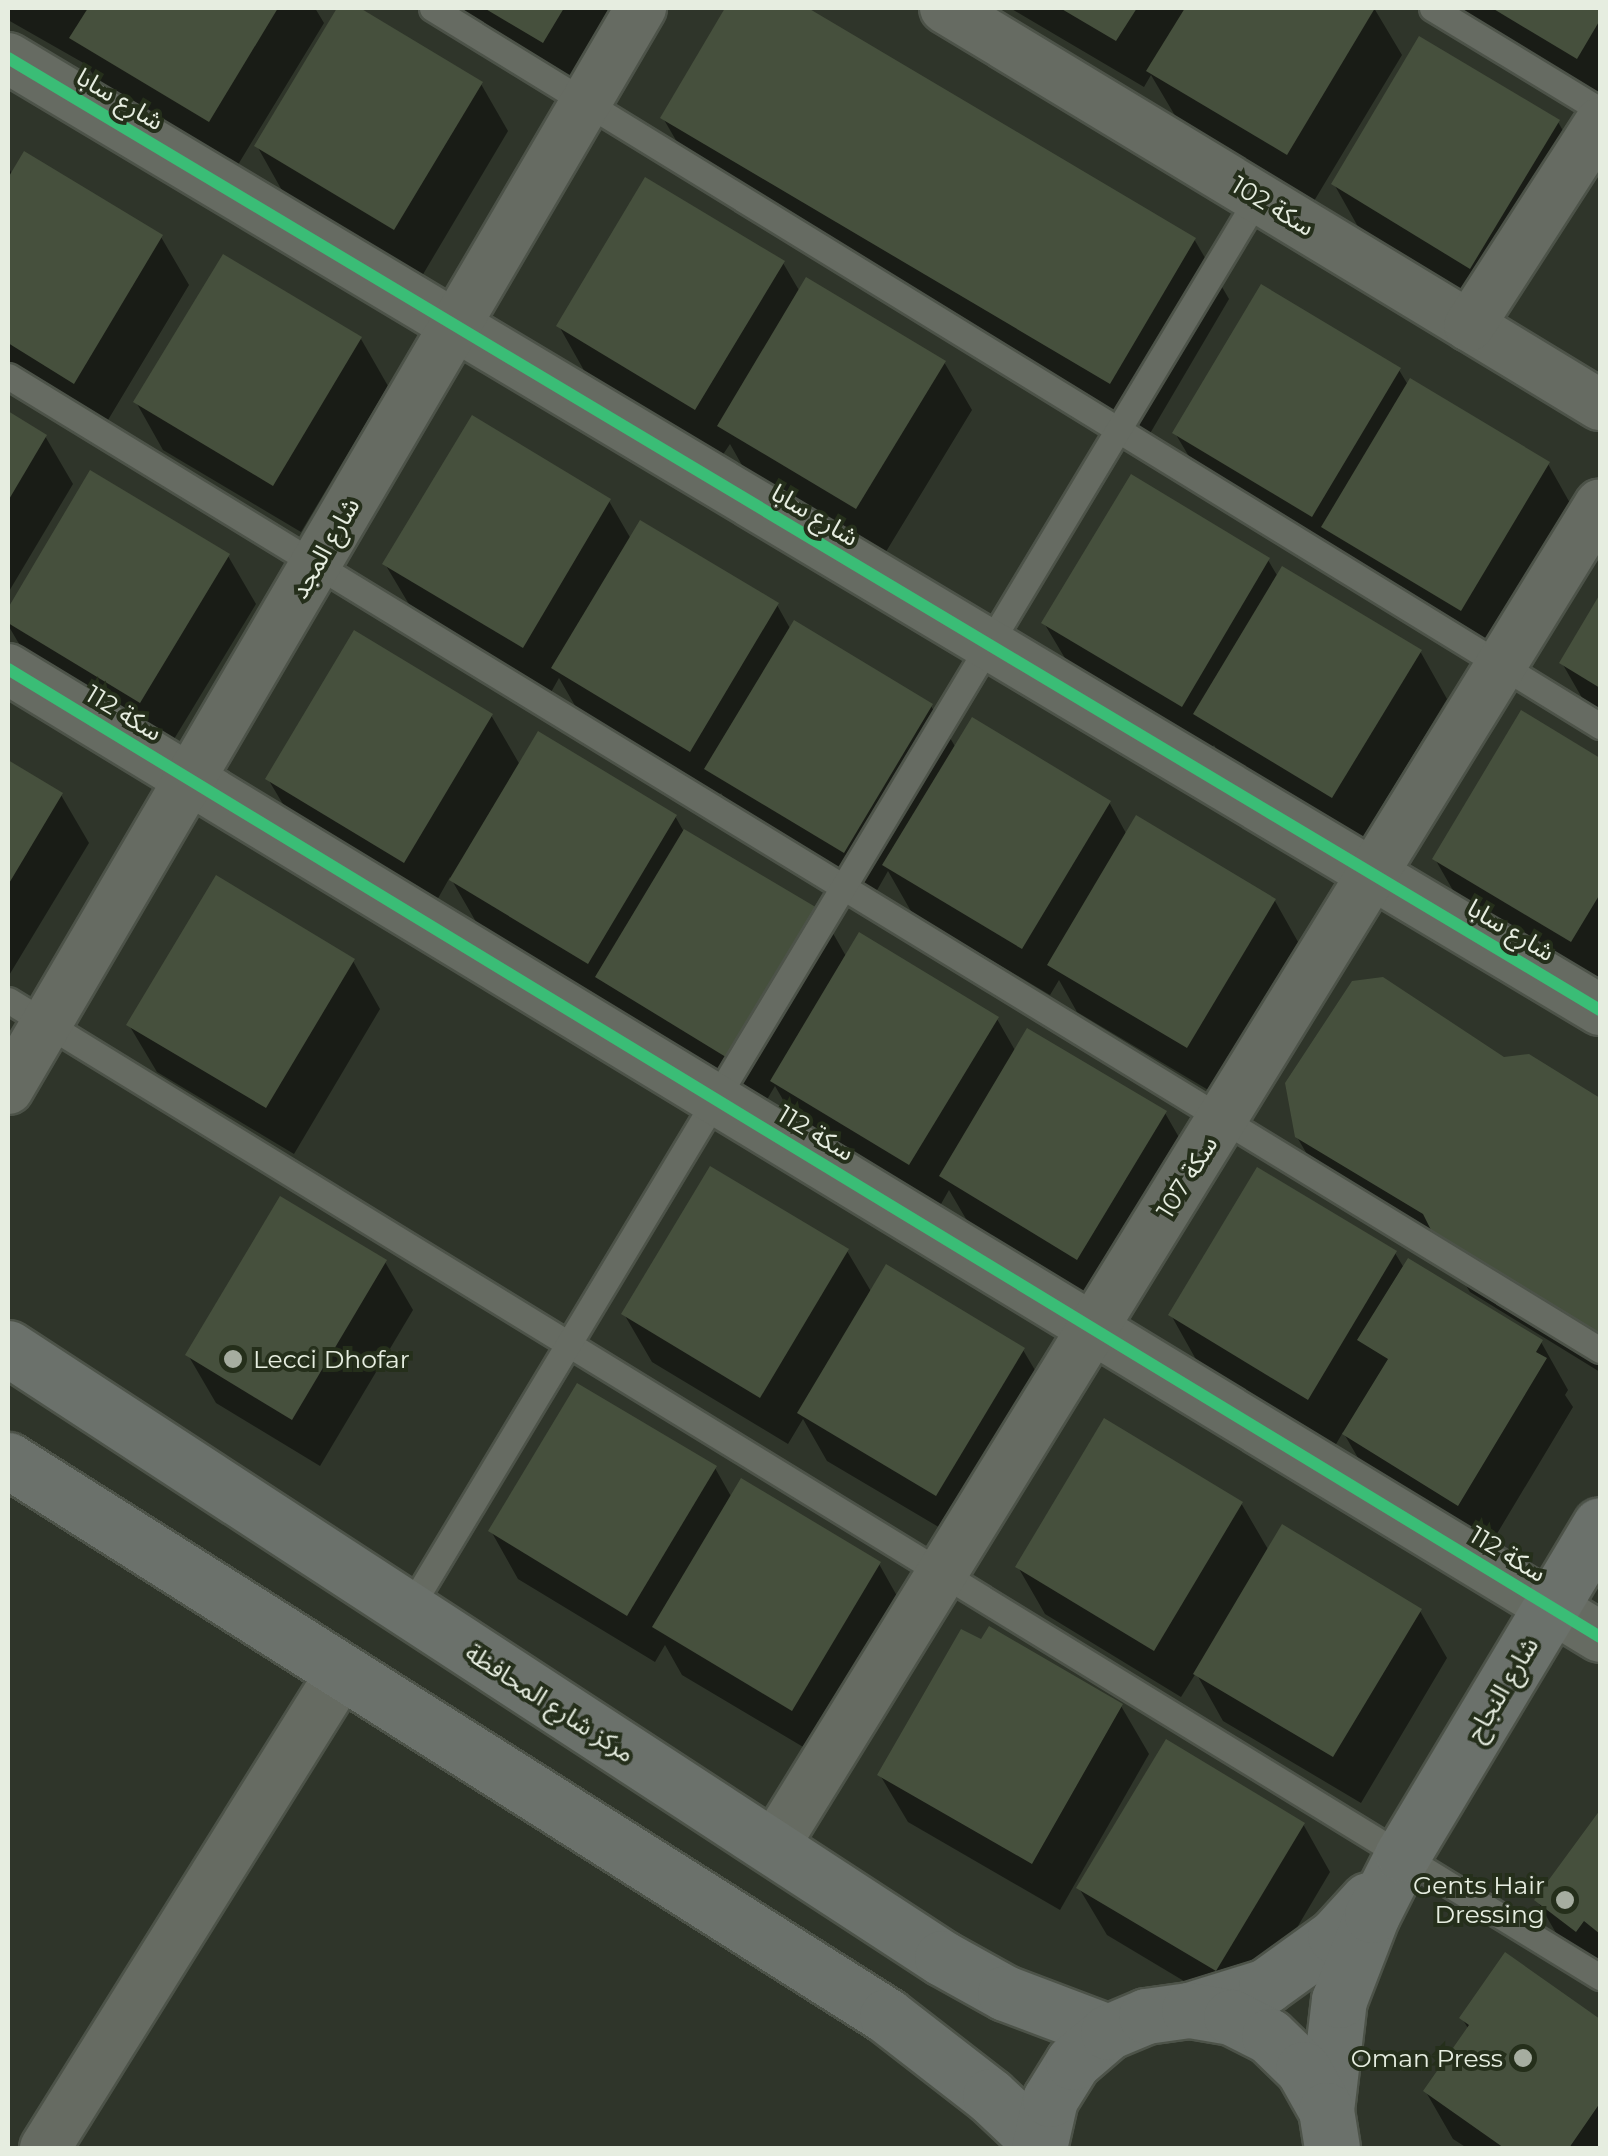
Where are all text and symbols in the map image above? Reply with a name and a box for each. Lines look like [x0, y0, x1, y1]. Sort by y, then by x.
street label: شارع سابا [71, 61, 169, 137]
street label: سكة 102 [1226, 170, 1320, 242]
street label: شارع سابا [766, 477, 864, 553]
street label: شارع المجد [284, 492, 366, 604]
street label: سكة 112 [81, 679, 167, 747]
street label: شارع سابا [1462, 892, 1560, 968]
street label: سكة 112 [773, 1099, 859, 1167]
street label: سكة 107 [1150, 1130, 1224, 1224]
place label: Lecci Dhofar [253, 1344, 410, 1374]
marker: Lecci Dhofar [222, 1348, 244, 1370]
street label: سكة 112 [1465, 1520, 1551, 1588]
street label: شارع النجاح [1459, 1632, 1545, 1746]
street label: مركز شارع المحافظة [460, 1637, 640, 1769]
place label: Gents Hair Dressing [1413, 1871, 1545, 1930]
marker: Gents Hair Dressing [1554, 1889, 1576, 1911]
place label: Oman Press [1351, 2043, 1503, 2073]
marker: Oman Press [1512, 2047, 1534, 2069]

